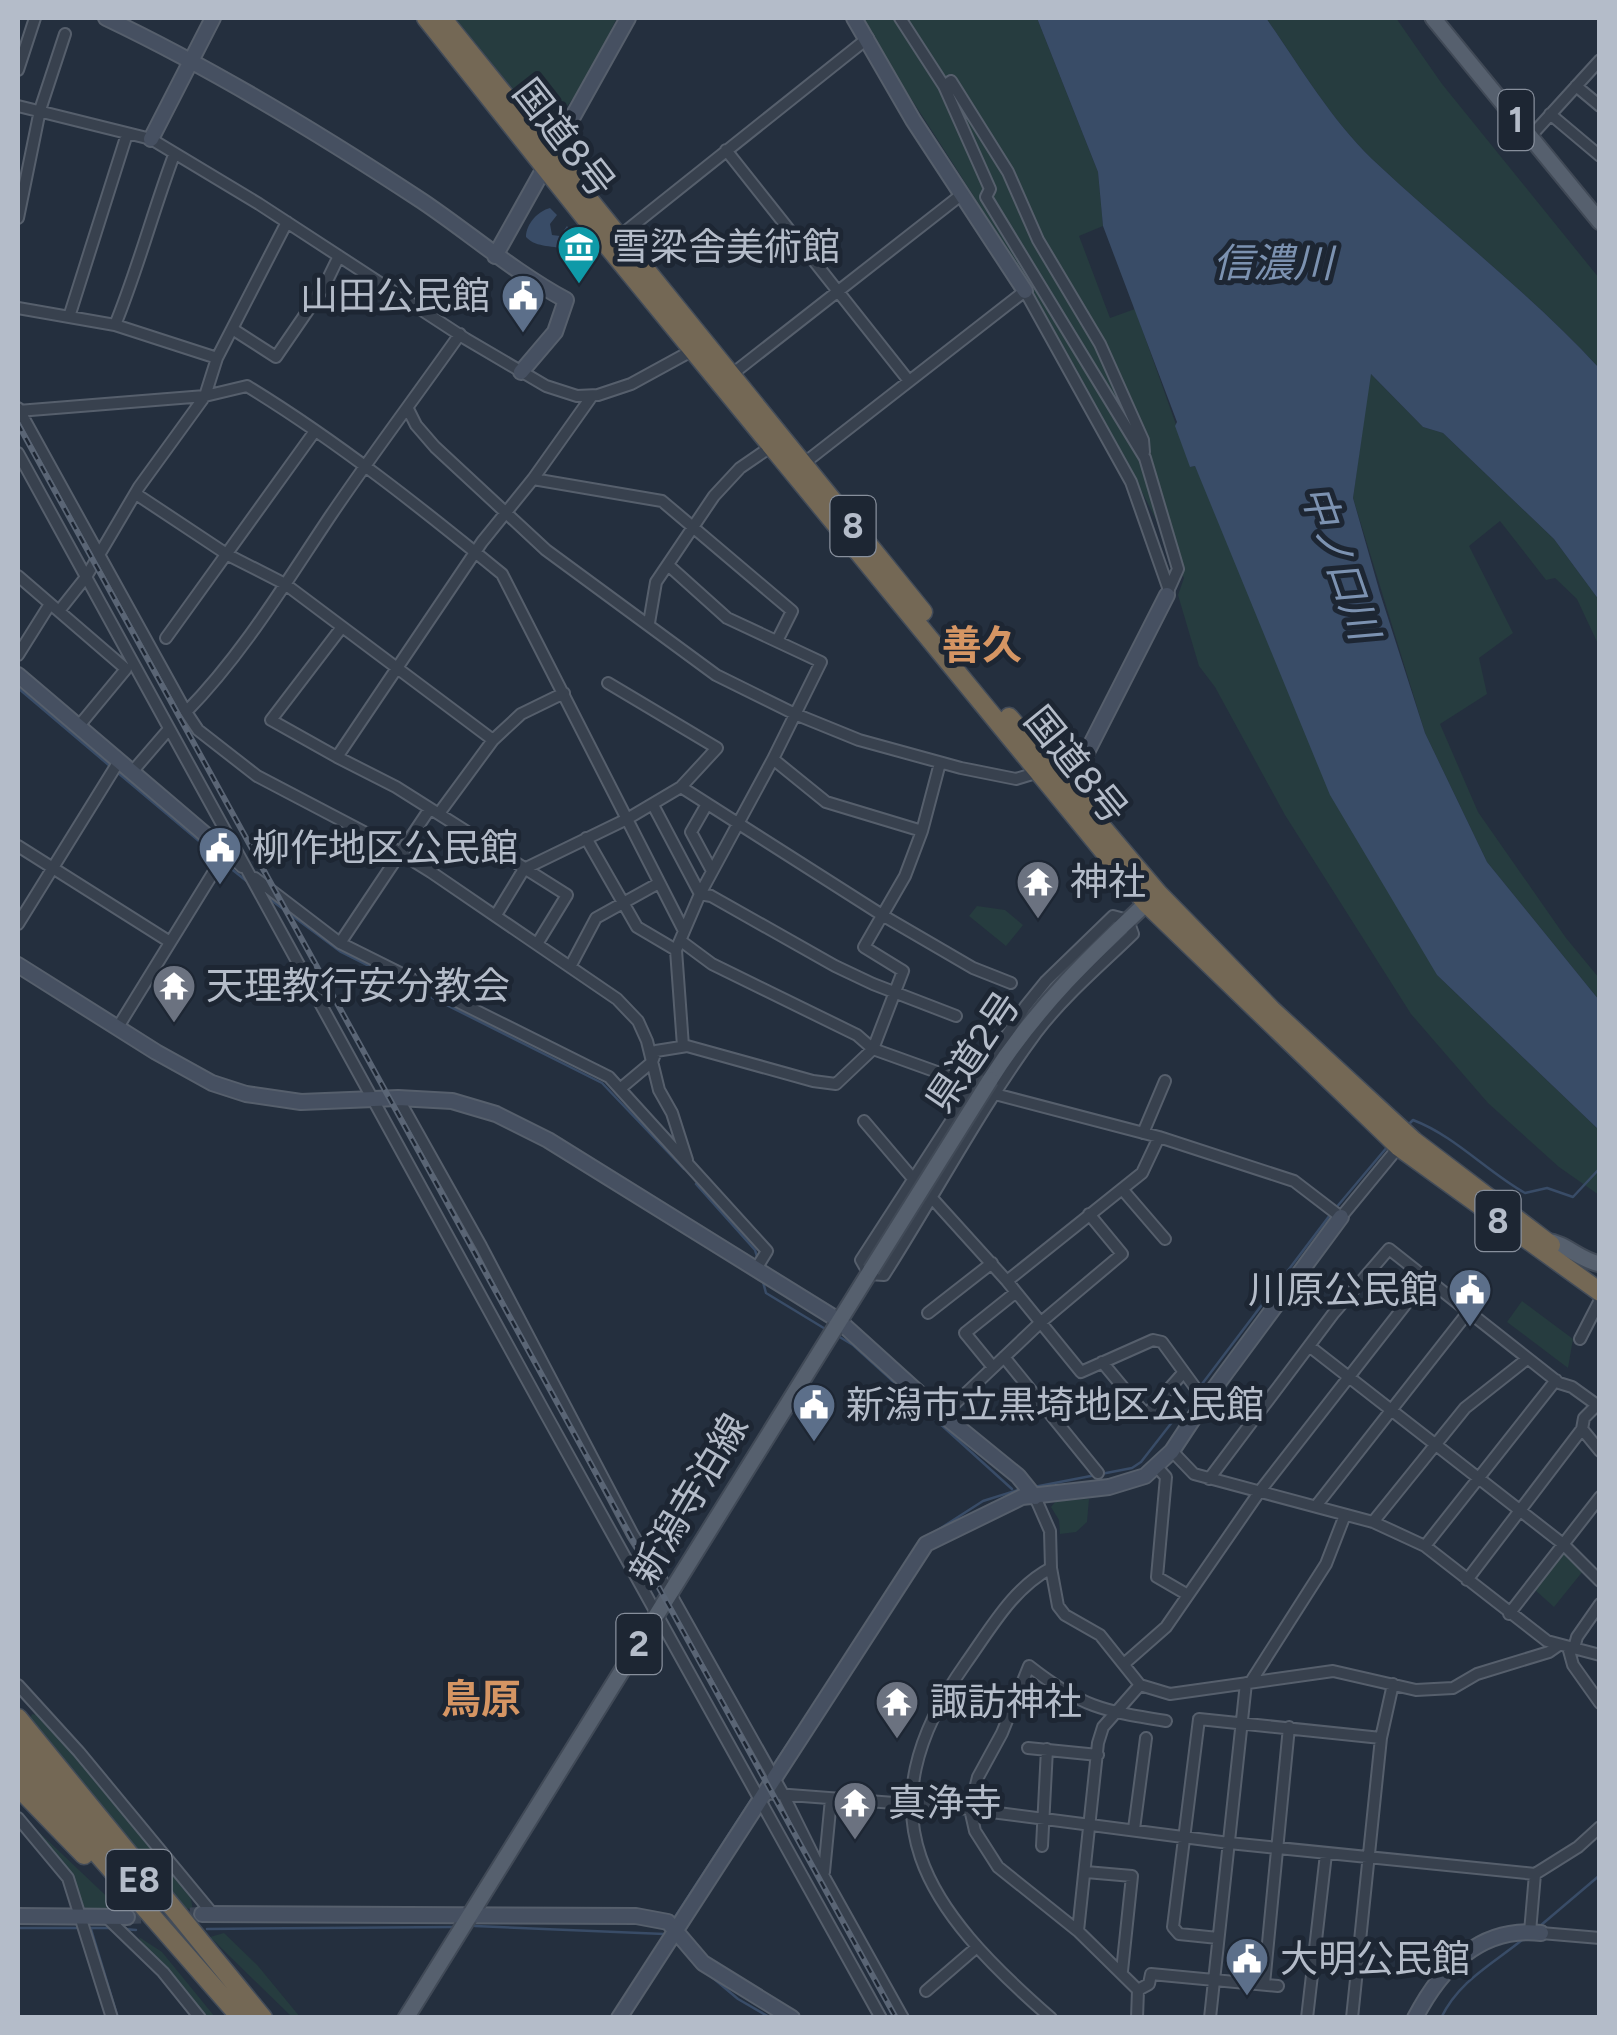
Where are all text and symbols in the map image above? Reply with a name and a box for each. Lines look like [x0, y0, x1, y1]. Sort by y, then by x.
street label: 国道8号 [504, 70, 624, 206]
road number: 1 [1498, 90, 1534, 150]
museum icon: 雪梁舎美術館 [556, 224, 602, 285]
place label: 雪梁舎美術館 [612, 224, 840, 270]
water label: 信濃川 [1213, 239, 1337, 287]
place label: 山田公民館 [300, 273, 490, 319]
public building icon: 山田公民館 [500, 273, 546, 334]
water label: 中ノ口川 [1291, 479, 1390, 649]
road number: 8 [830, 496, 876, 556]
district label: 善久 [942, 621, 1022, 669]
street label: 国道8号 [1015, 697, 1137, 833]
public building icon: 柳作地区公民館 [197, 825, 243, 886]
place label: 柳作地区公民館 [252, 825, 518, 871]
temple icon: 神社 [1015, 859, 1061, 920]
place label: 神社 [1070, 859, 1146, 905]
temple icon: 天理教行安分教会 [151, 963, 197, 1024]
place label: 天理教行安分教会 [206, 963, 510, 1009]
street label: 県道2号 [916, 983, 1030, 1121]
road number: 8 [1476, 1191, 1520, 1251]
place label: 川原公民館 [1248, 1267, 1438, 1313]
public building icon: 川原公民館 [1447, 1267, 1493, 1328]
public building icon: 新潟市立黒埼地区公民館 [791, 1382, 837, 1443]
place label: 新潟市立黒埼地区公民館 [846, 1382, 1264, 1428]
street label: 新潟寺泊線 [620, 1406, 758, 1592]
road number: 2 [616, 1614, 662, 1674]
district label: 鳥原 [441, 1675, 521, 1723]
temple icon: 諏訪神社 [874, 1679, 920, 1740]
place label: 諏訪神社 [930, 1679, 1082, 1725]
temple icon: 真浄寺 [832, 1780, 878, 1841]
place label: 真浄寺 [888, 1780, 1002, 1826]
road number: E8 [106, 1850, 172, 1910]
public building icon: 大明公民館 [1224, 1936, 1270, 1997]
place label: 大明公民館 [1280, 1936, 1470, 1982]

